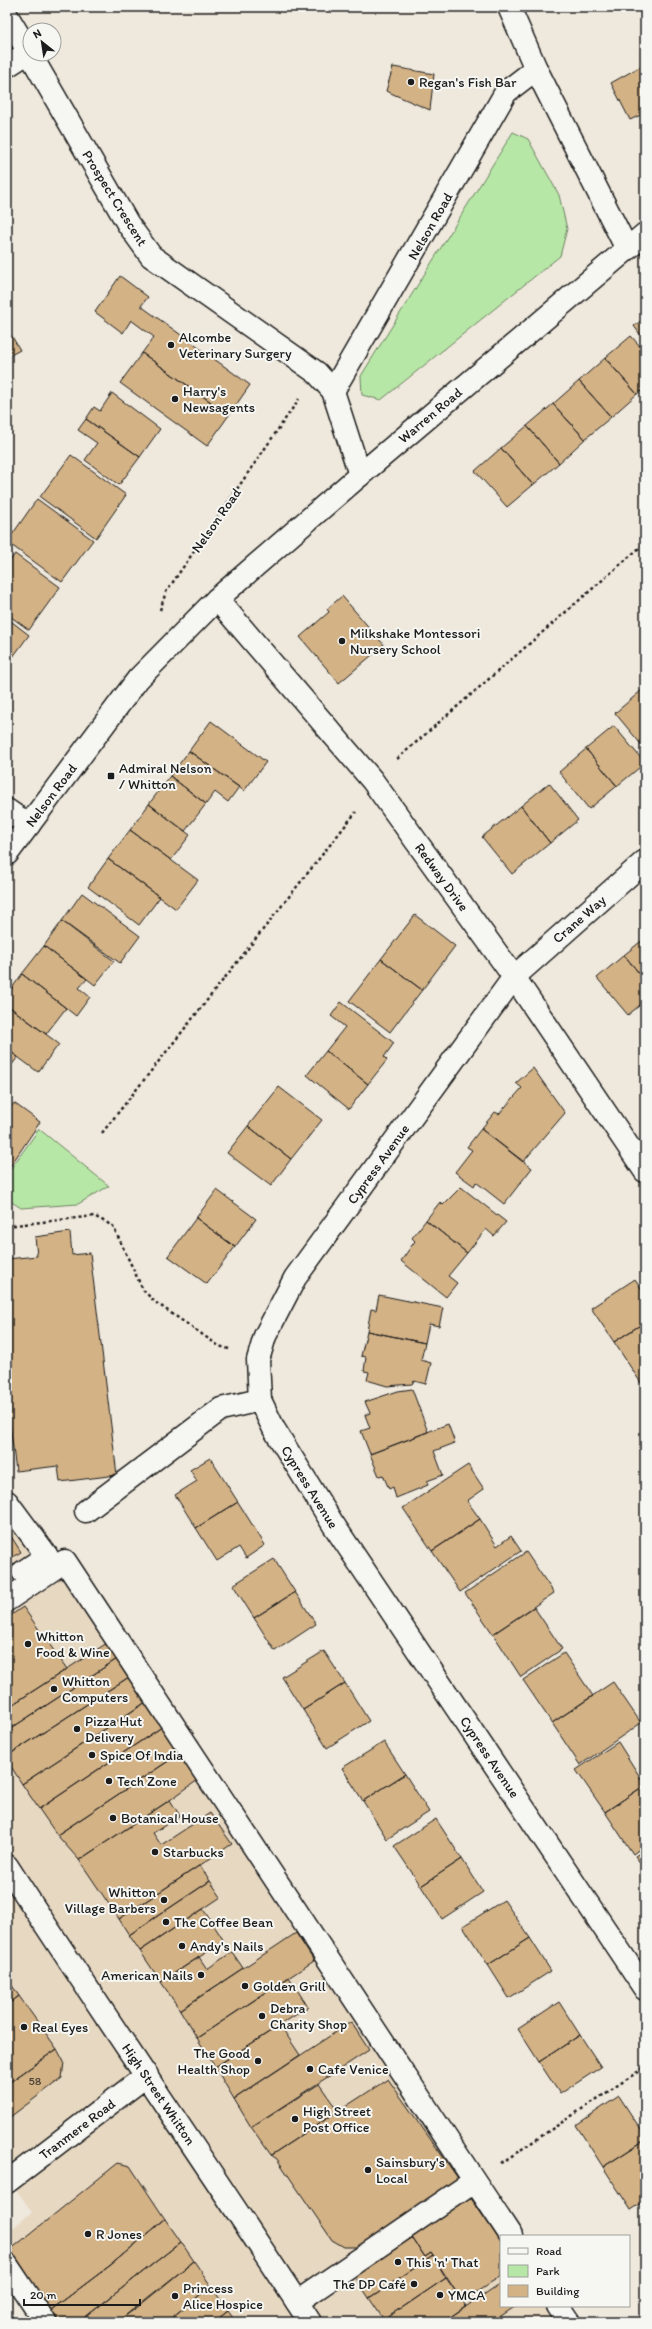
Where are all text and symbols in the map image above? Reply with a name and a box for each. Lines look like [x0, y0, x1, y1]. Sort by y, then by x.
north arrow [22, 22, 62, 62]
text: N [31, 26, 44, 41]
place label: Regan's Fish Bar [419, 74, 517, 91]
marker: Regan's Fish Bar [406, 77, 416, 87]
street label: Prospect Crescent [78, 147, 151, 249]
street label: Nelson Road [404, 189, 457, 263]
place label: Alcombe Veterinary Surgery [179, 329, 292, 362]
marker: Alcombe Veterinary Surgery [166, 340, 176, 350]
place label: Harry's Newsagents [183, 383, 255, 416]
street label: Warren Road [395, 384, 466, 447]
marker: Harry's Newsagents [170, 394, 180, 404]
street label: Nelson Road [188, 484, 245, 556]
place label: Milkshake Montessori Nursery School [350, 625, 480, 658]
marker: Milkshake Montessori Nursery School [337, 636, 347, 646]
street label: Nelson Road [22, 760, 81, 830]
place label: Admiral Nelson / Whitton [119, 760, 212, 793]
marker: Admiral Nelson / Whitton [106, 771, 116, 781]
street label: Redway Drive [411, 840, 472, 915]
street label: Crane Way [549, 891, 610, 947]
street label: Cypress Avenue [344, 1121, 413, 1208]
street label: Cypress Avenue [277, 1443, 342, 1532]
place label: Whitton Food & Wine [36, 1628, 110, 1661]
marker: Whitton Food & Wine [23, 1639, 33, 1649]
place label: Whitton Computers [62, 1673, 128, 1706]
marker: Whitton Computers [49, 1684, 59, 1694]
place label: Pizza Hut Delivery [85, 1713, 142, 1746]
street label: Cypress Avenue [456, 1713, 523, 1802]
marker: Pizza Hut Delivery [72, 1724, 82, 1734]
place label: Spice Of India [100, 1747, 183, 1764]
marker: Spice Of India [87, 1750, 97, 1760]
place label: Tech Zone [117, 1773, 177, 1790]
marker: Tech Zone [104, 1776, 114, 1786]
place label: Botanical House [121, 1810, 219, 1827]
marker: Botanical House [108, 1813, 118, 1823]
place label: Starbucks [163, 1844, 224, 1861]
marker: Starbucks [150, 1847, 160, 1857]
place label: Whitton Village Barbers [65, 1884, 157, 1917]
marker: Whitton Village Barbers [159, 1895, 169, 1905]
place label: The Coffee Bean [174, 1914, 273, 1931]
marker: The Coffee Bean [161, 1917, 171, 1927]
place label: Andy's Nails [190, 1938, 264, 1955]
marker: Andy's Nails [177, 1941, 187, 1951]
place label: American Nails [101, 1967, 193, 1984]
marker: American Nails [196, 1970, 206, 1980]
place label: Golden Grill [253, 1978, 326, 1995]
marker: Golden Grill [240, 1981, 250, 1991]
place label: Debra Charity Shop [270, 2000, 347, 2033]
marker: Debra Charity Shop [257, 2011, 267, 2021]
place label: Real Eyes [32, 2019, 88, 2036]
marker: Real Eyes [19, 2022, 29, 2032]
street label: High Street Whitton [118, 2040, 199, 2149]
place label: The Good Health Shop [177, 2045, 251, 2078]
marker: The Good Health Shop [253, 2056, 263, 2066]
place label: Cafe Venice [318, 2061, 389, 2078]
marker: Cafe Venice [305, 2064, 315, 2074]
house number: 58 [29, 2074, 42, 2088]
street label: Tranmere Road [36, 2095, 119, 2164]
place label: High Street Post Office [303, 2103, 371, 2136]
marker: High Street Post Office [290, 2114, 300, 2124]
place label: Sainsbury's Local [376, 2154, 445, 2187]
marker: Sainsbury's Local [363, 2165, 373, 2175]
place label: R Jones [96, 2226, 142, 2243]
marker: R Jones [83, 2229, 93, 2239]
legend [500, 2235, 630, 2307]
text: Road [536, 2244, 562, 2258]
place label: This 'n' That [406, 2254, 479, 2271]
marker: This 'n' That [393, 2257, 403, 2267]
text: Park [536, 2264, 560, 2278]
place label: The DP Café [333, 2276, 406, 2293]
marker: The DP Café [409, 2279, 419, 2289]
place label: Princess Alice Hospice [183, 2280, 263, 2313]
scale bar [24, 2281, 140, 2307]
text: Building [536, 2284, 580, 2298]
place label: YMCA [448, 2287, 485, 2304]
text: 20 m [30, 2288, 57, 2302]
marker: YMCA [435, 2290, 445, 2300]
marker: Princess Alice Hospice [170, 2291, 180, 2301]

